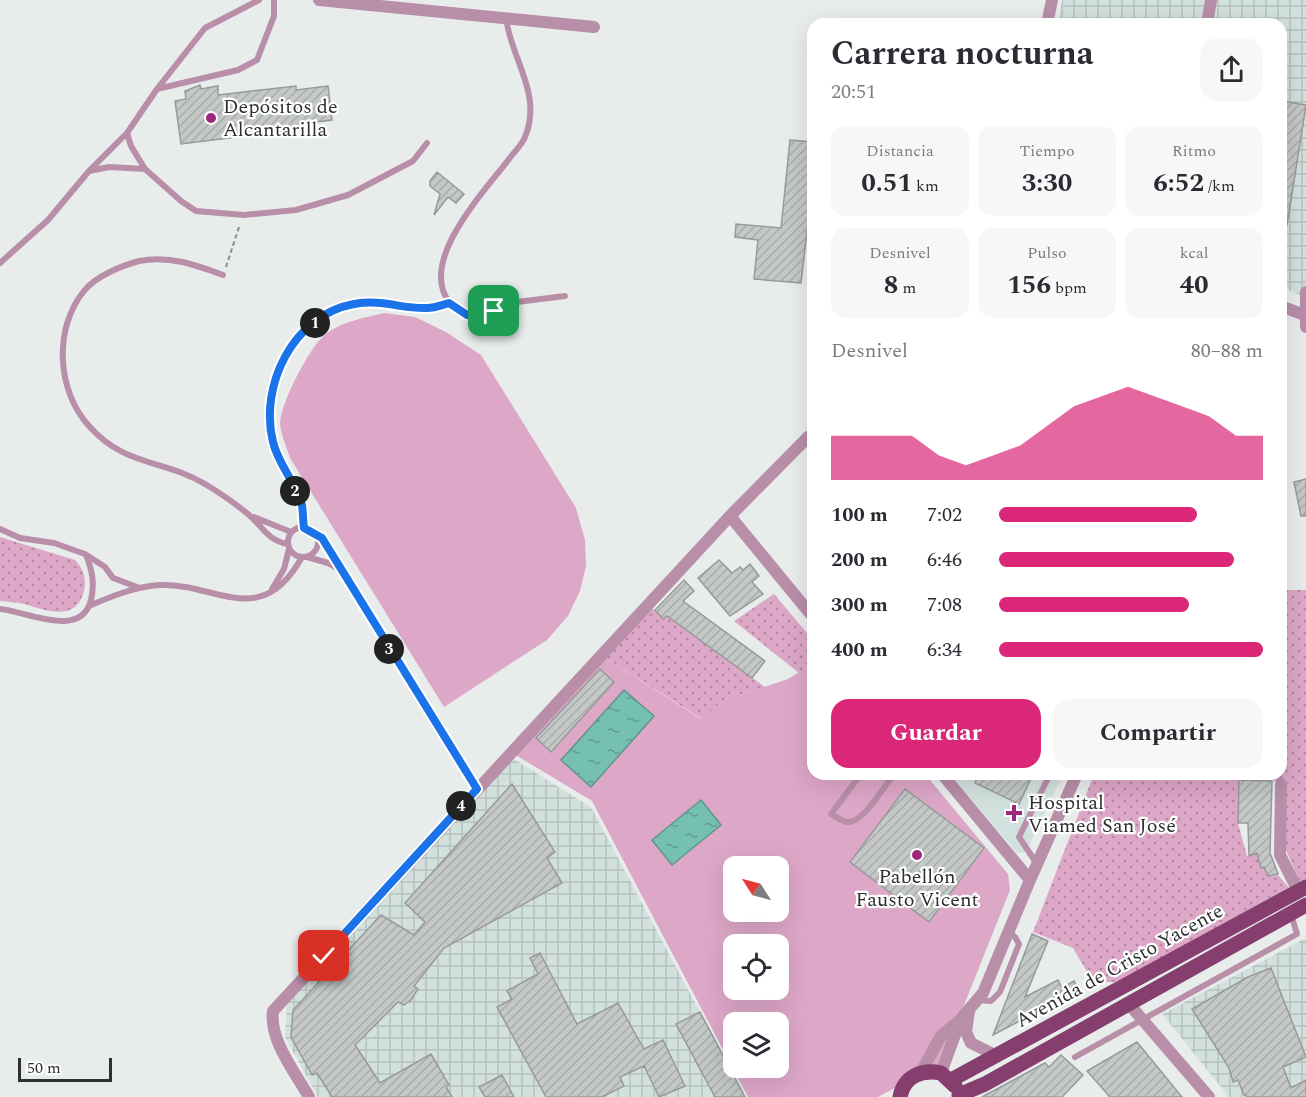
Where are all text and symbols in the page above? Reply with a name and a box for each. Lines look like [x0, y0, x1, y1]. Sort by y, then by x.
text: Carrera nocturna [831, 29, 1094, 79]
button: share [1200, 38, 1263, 101]
text: 20:51 [831, 77, 876, 107]
place label: Depósitos de Alcantarilla [223, 92, 338, 145]
marker: Depósitos de Alcantarilla [204, 111, 218, 125]
text: Distancia [866, 139, 934, 163]
text: Tiempo [1019, 139, 1075, 163]
text: Ritmo [1172, 139, 1216, 163]
text: 0.51 [861, 163, 912, 203]
text: 3:30 [1022, 163, 1072, 203]
text: 6:52 [1153, 163, 1204, 203]
text: km [912, 174, 939, 198]
text: /km [1204, 174, 1235, 198]
text: Desnivel [869, 241, 931, 265]
text: Pulso [1027, 241, 1067, 265]
text: kcal [1180, 241, 1208, 265]
text: 8 [884, 265, 898, 305]
text: 156 [1007, 265, 1051, 305]
text: 40 [1179, 265, 1209, 305]
text: m [898, 276, 916, 300]
text: bpm [1051, 276, 1087, 300]
pin [468, 285, 519, 336]
icon: arrive [477, 294, 510, 327]
pin: 1 [300, 308, 330, 338]
text: 1 [311, 311, 319, 335]
text: Desnivel [831, 336, 908, 366]
text: 80–88 m [1191, 336, 1263, 366]
pin: 2 [280, 476, 310, 506]
text: 2 [291, 479, 299, 503]
text: 100 m [831, 500, 888, 530]
text: 7:02 [927, 500, 962, 530]
text: 200 m [831, 545, 888, 575]
text: 6:46 [927, 545, 962, 575]
text: 300 m [831, 590, 888, 620]
text: 7:08 [927, 590, 962, 620]
pin: 3 [374, 634, 404, 664]
text: 400 m [831, 635, 888, 665]
text: 6:34 [927, 635, 962, 665]
text: 3 [385, 637, 393, 661]
button: Guardar [831, 699, 1041, 768]
button: Compartir [1053, 699, 1263, 768]
place label: Hospital Viamed San José [1028, 788, 1176, 841]
pin: 4 [446, 791, 476, 821]
text: 4 [457, 794, 465, 818]
marker: Hospital Viamed San José [1005, 804, 1023, 822]
marker: Pabellón Fausto Vicent [910, 848, 924, 862]
north arrow [723, 856, 789, 922]
map controls [723, 856, 789, 1078]
place label: Pabellón Fausto Vicent [855, 862, 979, 915]
street label: Avenida de Cristo Yacente [1010, 896, 1229, 1036]
pin [298, 930, 349, 981]
button: locate [723, 934, 789, 1000]
icon: check [307, 939, 340, 972]
button: layers [723, 1012, 789, 1078]
scale bar [18, 1055, 112, 1082]
text: 50 m [27, 1056, 61, 1080]

